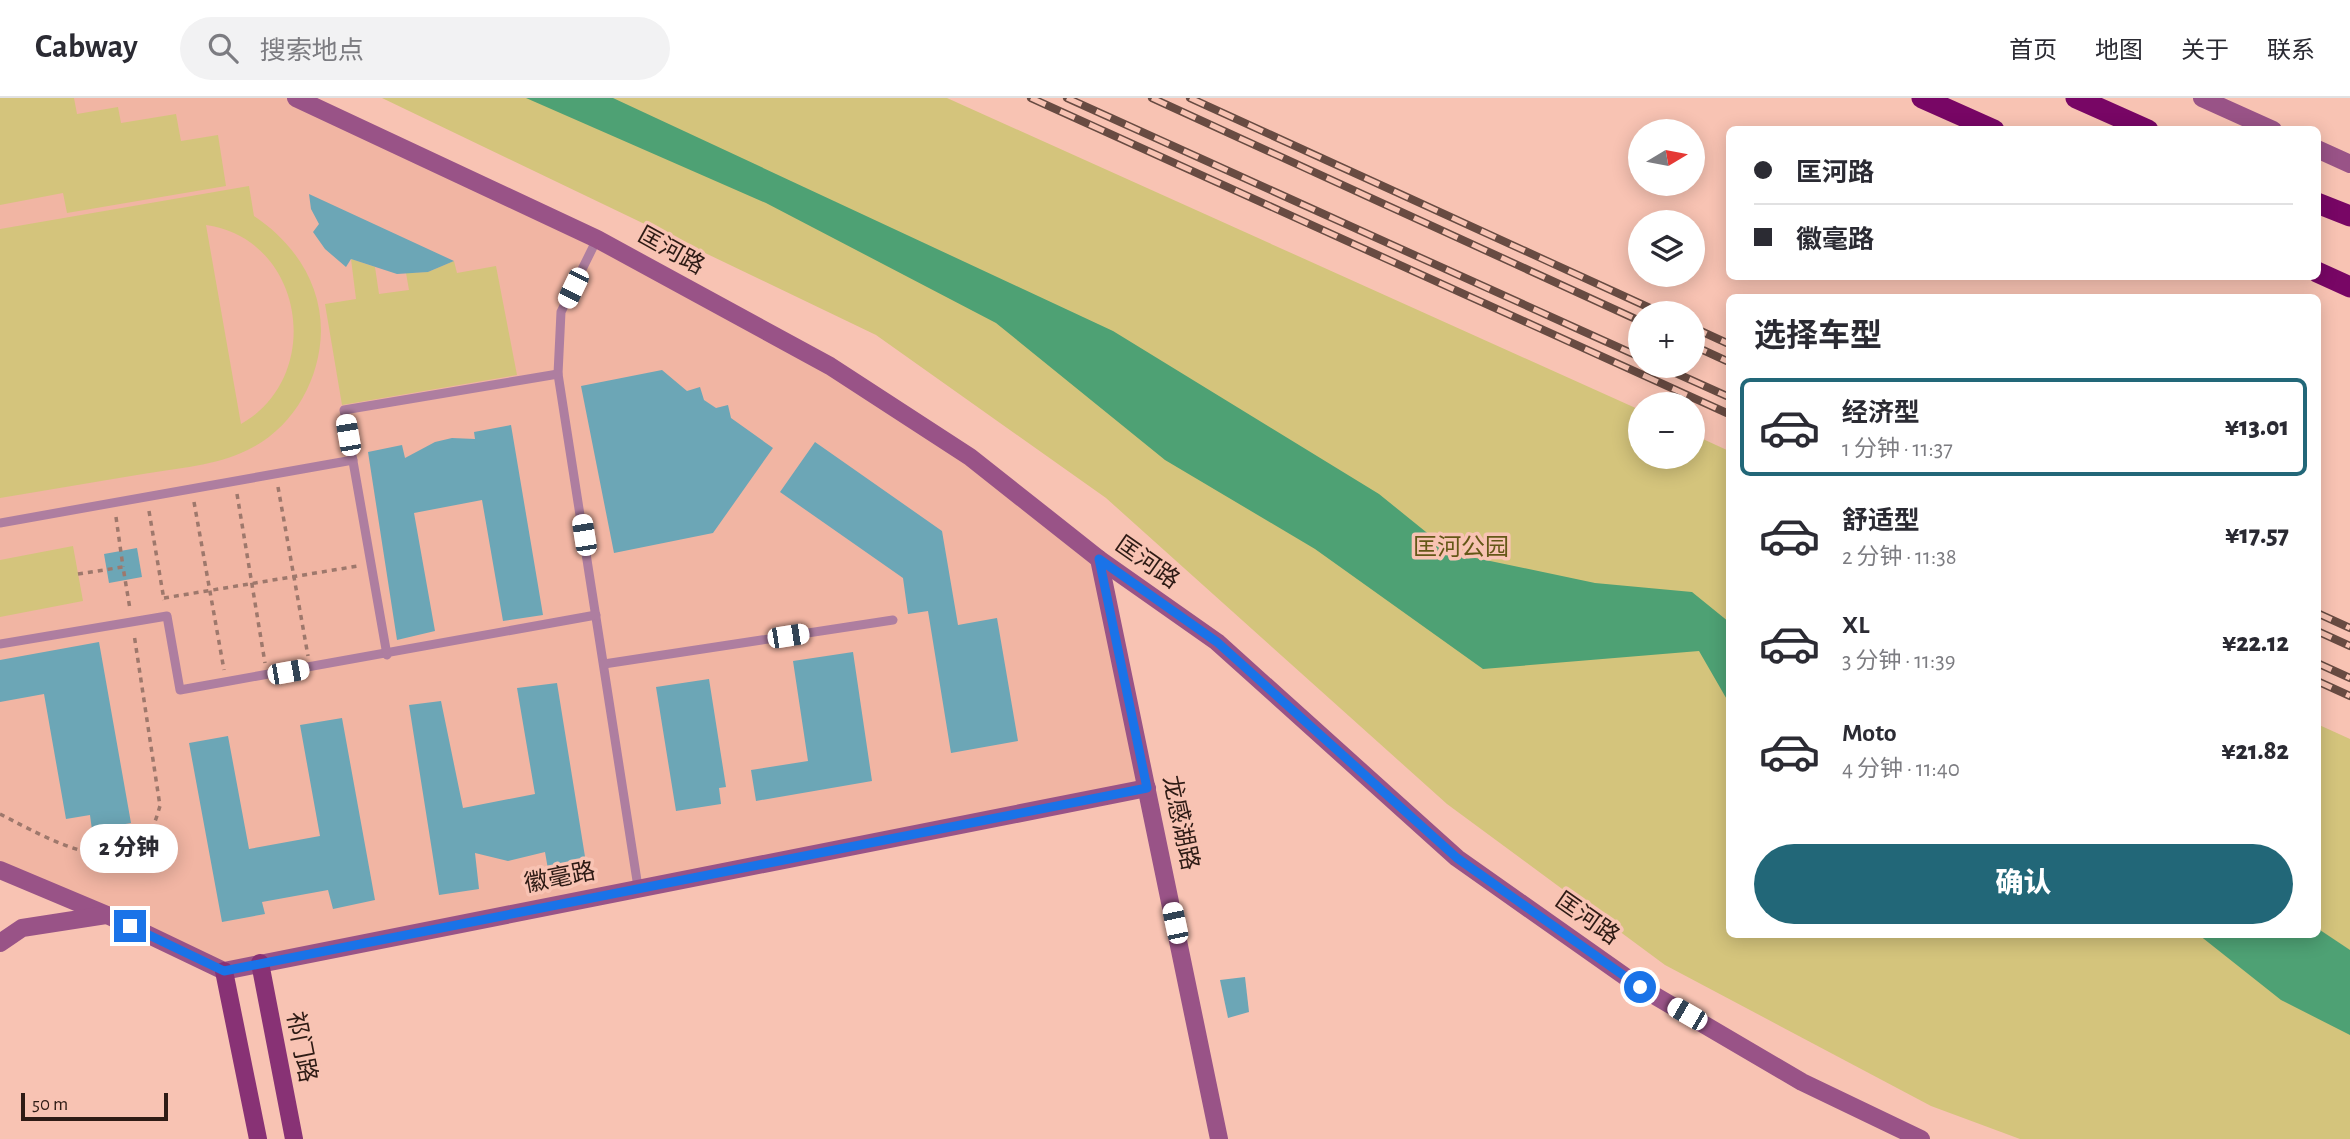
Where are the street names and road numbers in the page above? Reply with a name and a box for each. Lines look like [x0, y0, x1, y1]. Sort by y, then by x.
street label: 匡河路 [634, 221, 709, 279]
street label: 匡河路 [1111, 531, 1185, 593]
street label: 龙感湖路 [1158, 773, 1204, 872]
street label: 徽毫路 [522, 857, 598, 897]
street label: 匡河路 [1551, 887, 1625, 949]
street label: 祁门路 [282, 1009, 322, 1085]

